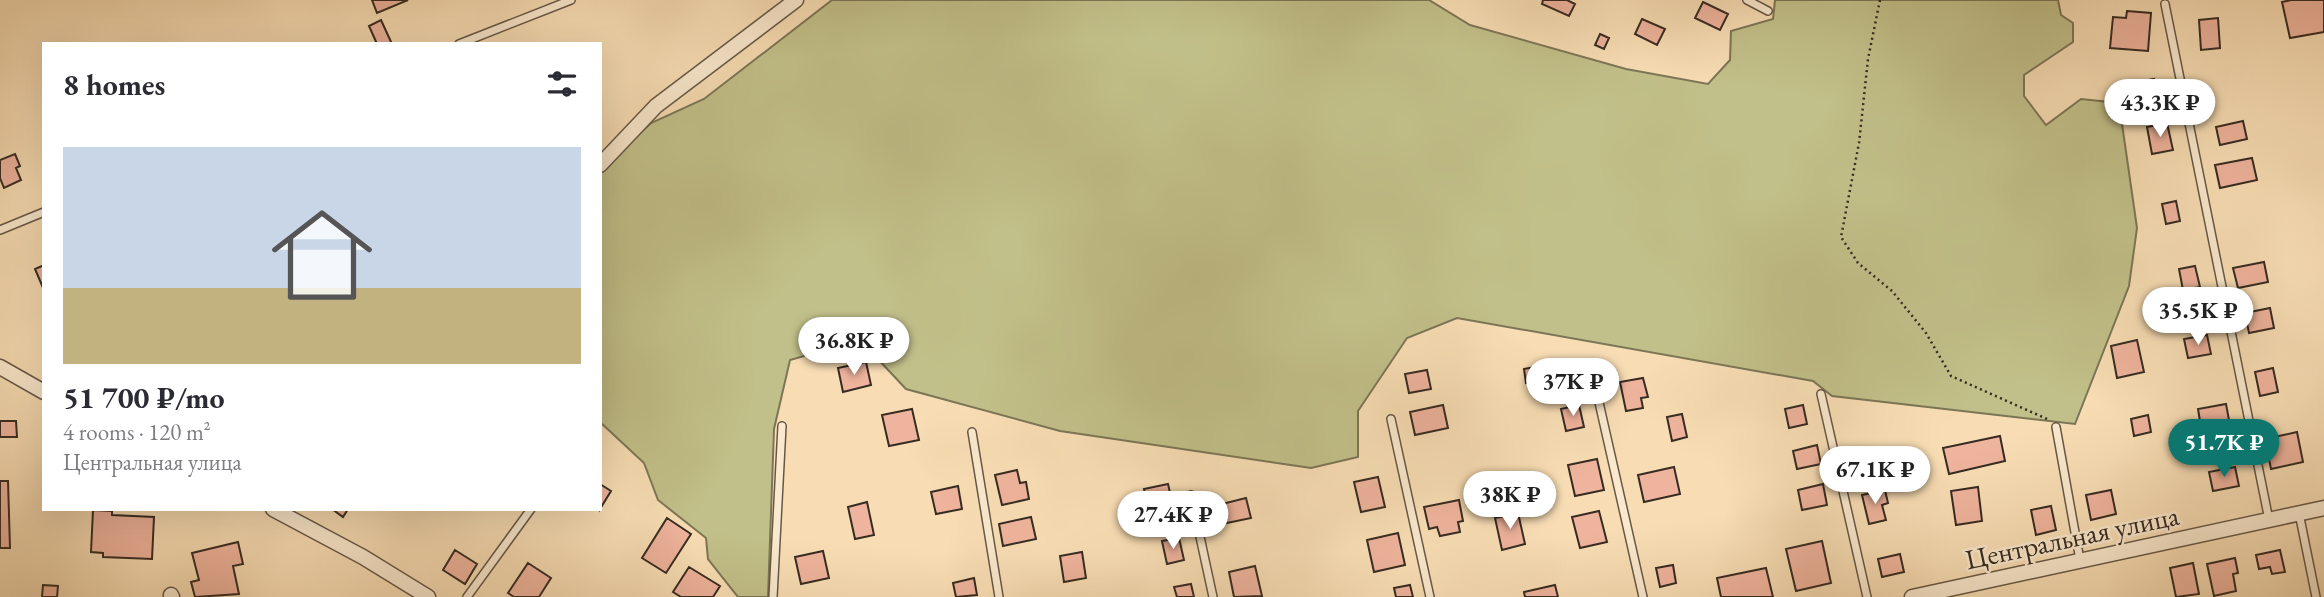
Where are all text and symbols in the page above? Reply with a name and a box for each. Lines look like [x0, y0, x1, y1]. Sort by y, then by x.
text: 8 homes [63, 65, 165, 104]
icon: filters [543, 65, 581, 103]
pin: 43.3K ₽ [2095, 80, 2225, 139]
text: 43.3K ₽ [2120, 87, 2200, 117]
icon: home [259, 192, 385, 318]
pin: 35.5K ₽ [2133, 288, 2263, 347]
text: 35.5K ₽ [2158, 295, 2238, 325]
pin: 36.8K ₽ [789, 318, 919, 377]
text: 36.8K ₽ [814, 325, 894, 355]
pin: 37K ₽ [1524, 358, 1622, 418]
text: 37K ₽ [1542, 366, 1604, 396]
text: 51 700 ₽/mo [63, 378, 225, 417]
text: 4 rooms · 120 m² [63, 417, 211, 447]
pin: 51.7K ₽ [2159, 420, 2289, 479]
text: 51.7K ₽ [2184, 427, 2264, 457]
text: Центральная улица [63, 447, 242, 477]
pin: 67.1K ₽ [1810, 447, 1940, 506]
text: 67.1K ₽ [1835, 454, 1915, 484]
pin: 38K ₽ [1461, 472, 1559, 531]
text: 38K ₽ [1479, 479, 1541, 509]
pin: 27.4K ₽ [1108, 491, 1238, 551]
street label: Центральная улица [1962, 497, 2183, 577]
text: 27.4K ₽ [1133, 499, 1213, 529]

